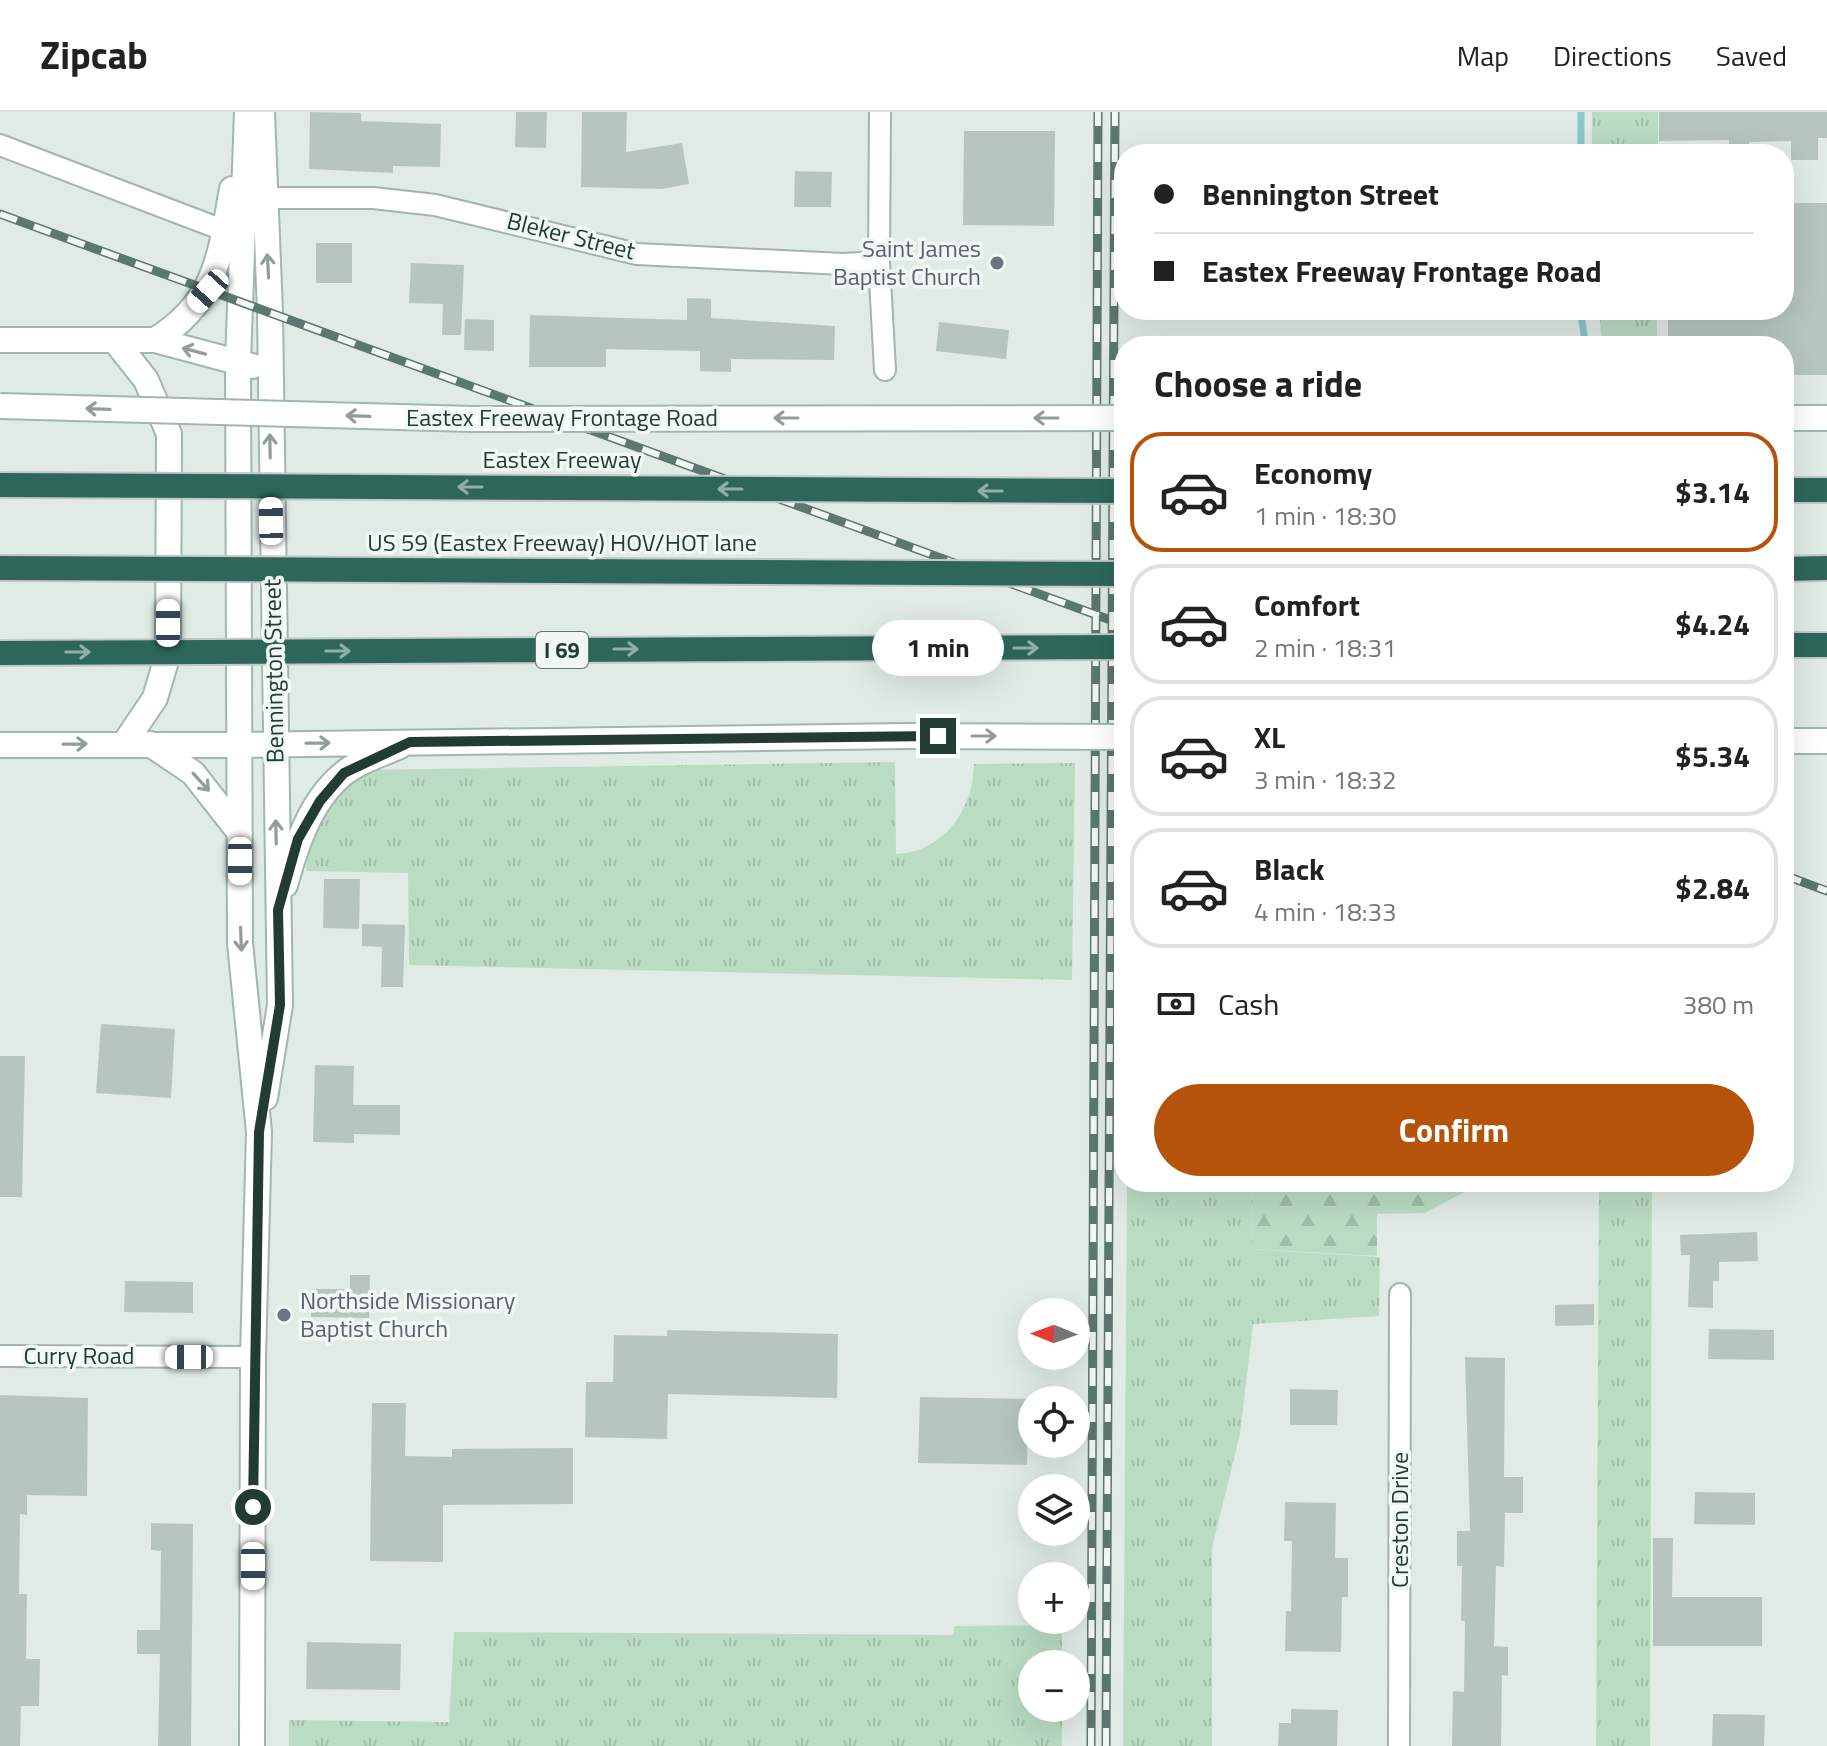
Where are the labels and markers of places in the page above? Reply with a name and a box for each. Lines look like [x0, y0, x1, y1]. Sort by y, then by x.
place label: Saint James Baptist Church [833, 230, 981, 294]
marker: Saint James Baptist Church [988, 254, 1006, 272]
place label: Northside Missionary Baptist Church [300, 1282, 516, 1346]
marker: Northside Missionary Baptist Church [275, 1306, 293, 1324]

